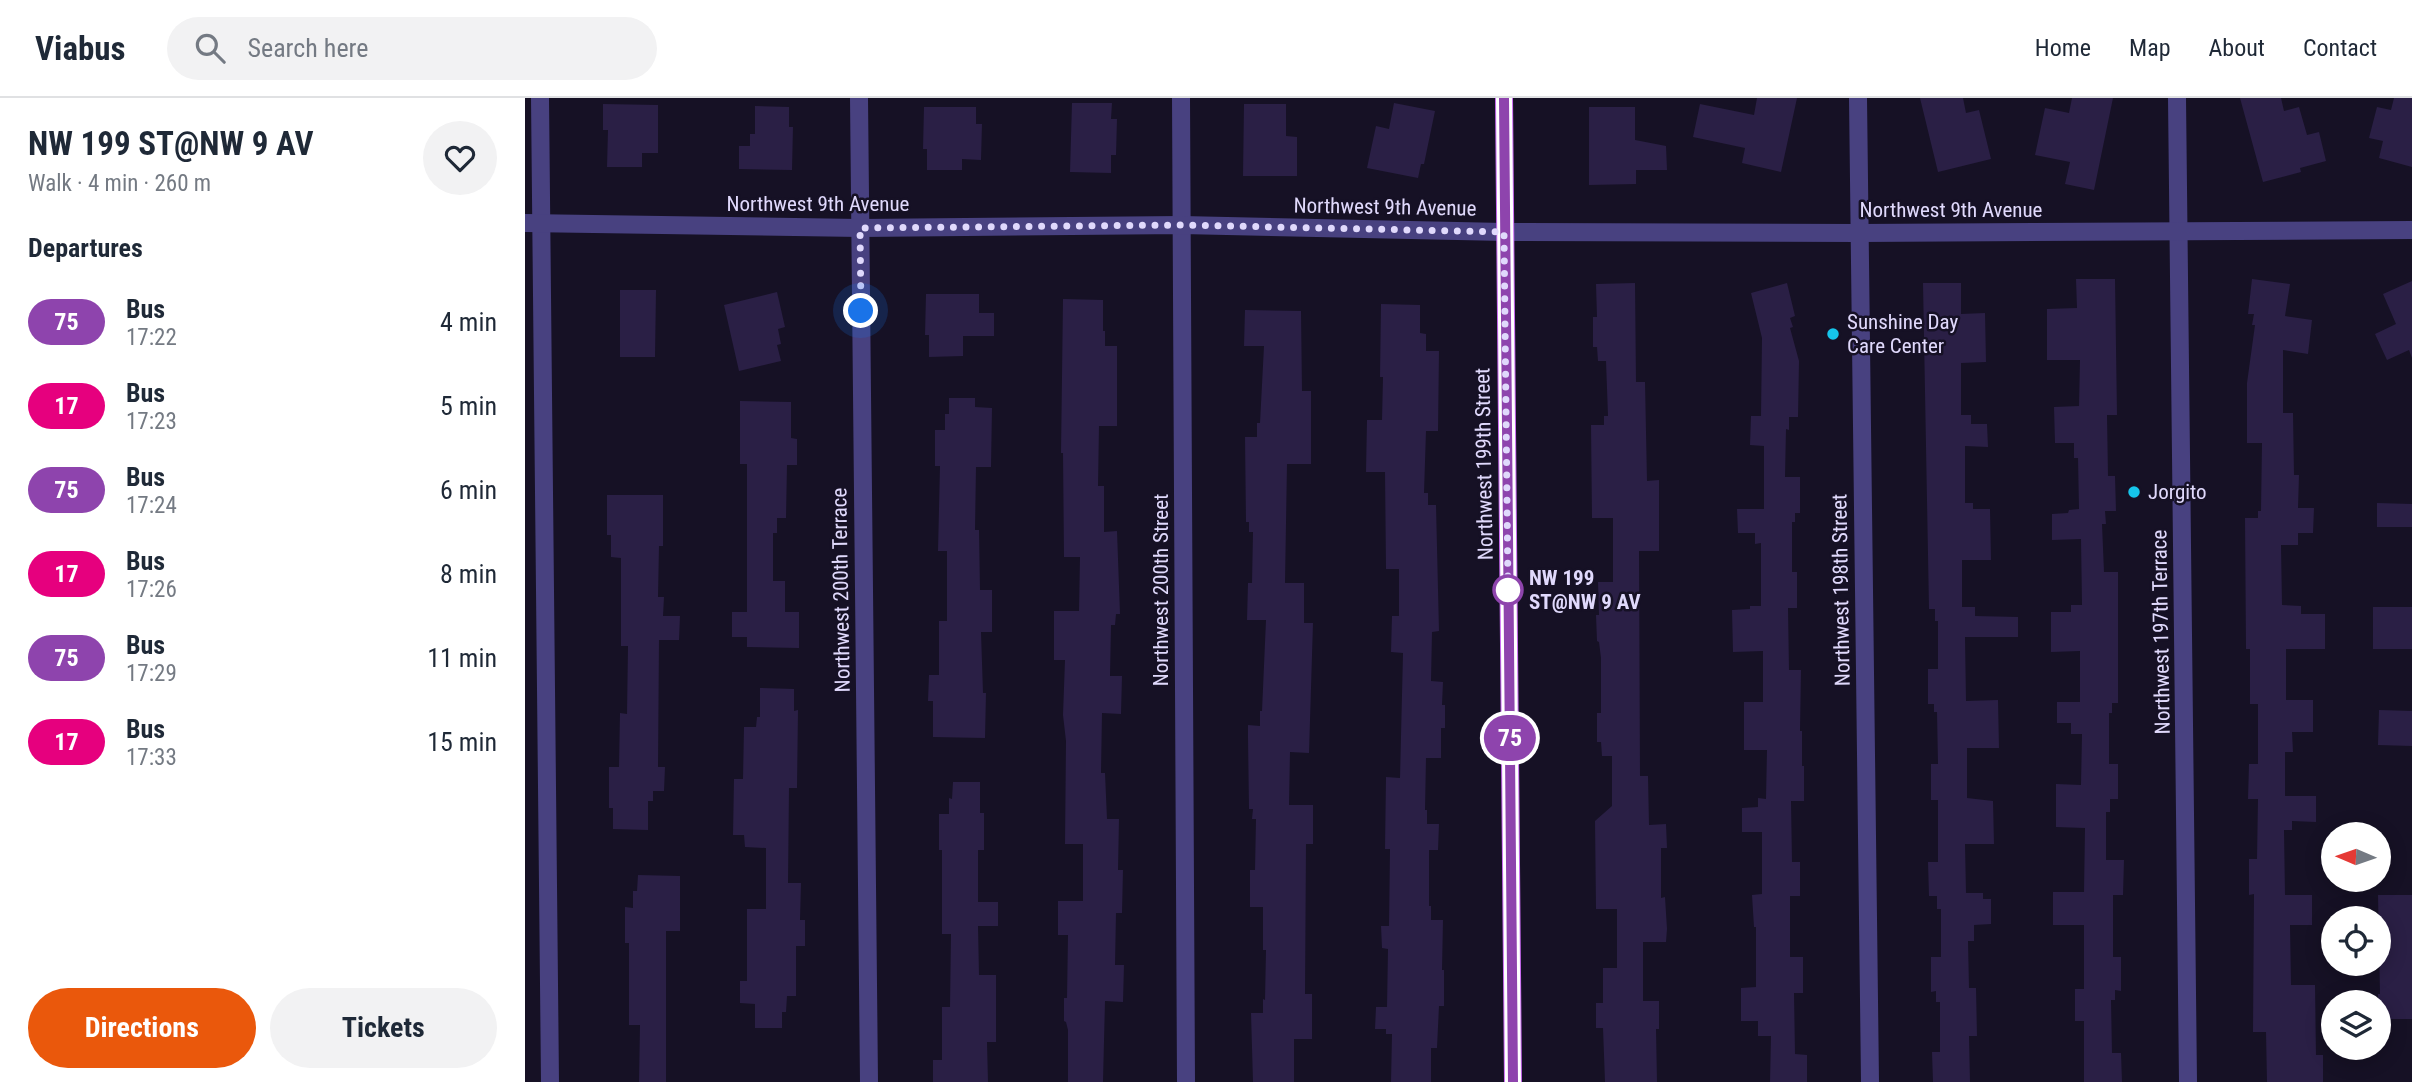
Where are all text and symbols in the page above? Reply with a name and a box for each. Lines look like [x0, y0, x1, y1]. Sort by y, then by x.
search box [167, 17, 657, 80]
text: Viabus [35, 29, 125, 68]
icon: search [191, 29, 229, 67]
text: Search here [247, 33, 368, 63]
text: Home [2035, 34, 2091, 62]
text: Map [2129, 34, 2171, 62]
text: About [2209, 34, 2265, 62]
text: Contact [2303, 34, 2377, 62]
button: heart [423, 121, 497, 195]
text: NW 199 ST@NW 9 AV [28, 124, 314, 163]
text: Walk · 4 min · 260 m [28, 170, 211, 197]
street label: Northwest 9th Avenue [727, 192, 910, 216]
street label: Northwest 9th Avenue [1293, 193, 1477, 221]
street label: Northwest 9th Avenue [1860, 198, 2043, 222]
text: Departures [28, 233, 143, 263]
your location [843, 293, 878, 328]
text: Bus [126, 294, 165, 324]
text: 4 min [440, 307, 497, 337]
text: 75 [54, 308, 79, 336]
place label: Sunshine Day Care Center [1847, 310, 1958, 358]
text: 17:22 [126, 324, 177, 351]
marker: Sunshine Day Care Center [1825, 326, 1841, 342]
street label: Northwest 199th Street [1470, 368, 1498, 560]
text: Bus [126, 378, 165, 408]
text: 5 min [440, 391, 497, 421]
text: 17 [54, 392, 79, 420]
text: 17:23 [126, 408, 177, 435]
text: Bus [126, 462, 165, 492]
text: 6 min [440, 475, 497, 505]
text: 75 [54, 476, 79, 504]
place label: Jorgito [2148, 480, 2207, 504]
marker: Jorgito [2126, 484, 2142, 500]
street label: Northwest 200th Terrace [827, 487, 855, 692]
text: 17:24 [126, 492, 177, 519]
street label: Northwest 200th Street [1149, 494, 1173, 686]
street label: Northwest 198th Street [1827, 494, 1855, 686]
street label: Northwest 197th Terrace [2147, 529, 2175, 734]
text: Bus [126, 546, 165, 576]
text: 8 min [440, 559, 497, 589]
text: 17 [54, 560, 79, 588]
place label: NW 199 ST@NW 9 AV [1529, 566, 1641, 614]
marker: NW 199 ST@NW 9 AV [1493, 575, 1523, 605]
text: 17:26 [126, 576, 177, 603]
text: Bus [126, 630, 165, 660]
text: 11 min [427, 643, 497, 673]
text: 75 [54, 644, 79, 672]
text: 17:29 [126, 660, 177, 687]
text: Bus [126, 714, 165, 744]
line badge: 75 [1479, 715, 1541, 761]
text: 75 [1498, 724, 1522, 752]
text: 15 min [427, 727, 497, 757]
text: 17 [54, 728, 79, 756]
text: 17:33 [126, 744, 177, 771]
north arrow [2321, 822, 2391, 892]
map controls [2321, 822, 2391, 1060]
button: locate [2321, 906, 2391, 976]
button: Directions [28, 988, 256, 1068]
button: Tickets [270, 988, 497, 1068]
button: layers [2321, 990, 2391, 1060]

